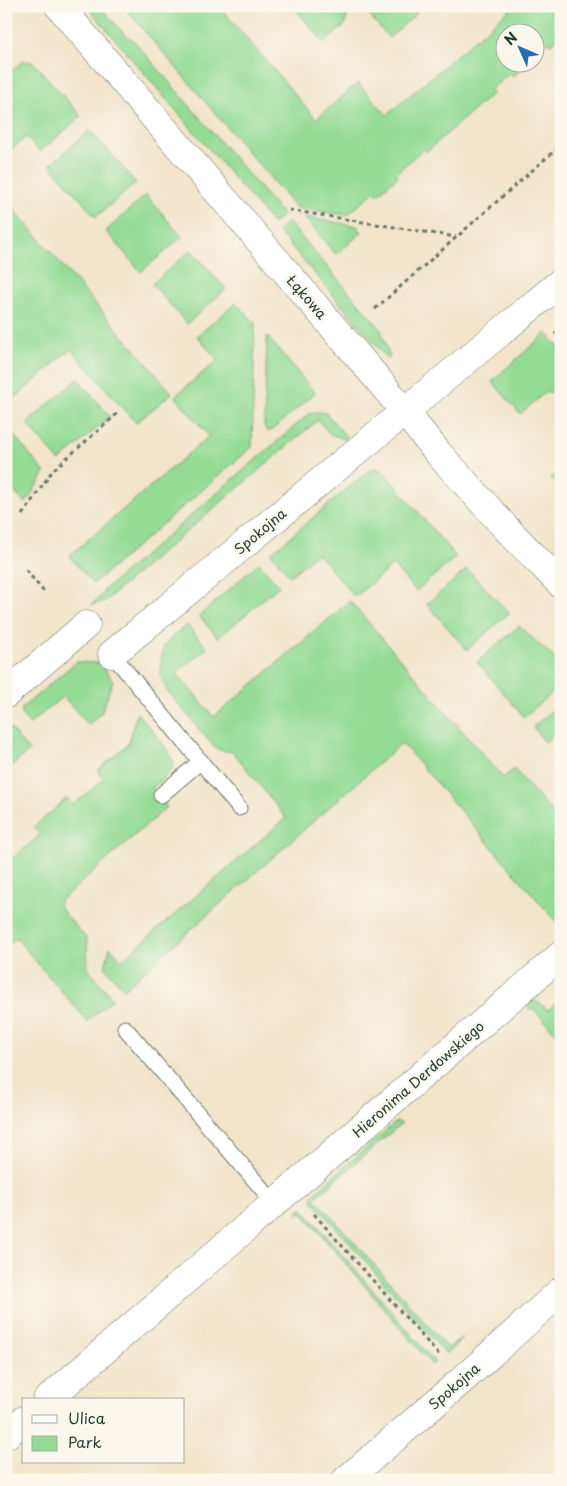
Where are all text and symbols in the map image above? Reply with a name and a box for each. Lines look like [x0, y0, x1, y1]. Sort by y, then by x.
north arrow [494, 22, 544, 72]
text: N [499, 27, 522, 50]
street label: Łąkowa [282, 270, 332, 324]
street label: Spokojna [229, 503, 291, 559]
street label: Hieronima Derdowskiego [347, 1016, 489, 1142]
street label: Spokojna [424, 1358, 485, 1414]
legend [22, 1398, 185, 1464]
text: Ulica [68, 1406, 106, 1429]
text: Park [68, 1430, 102, 1453]

